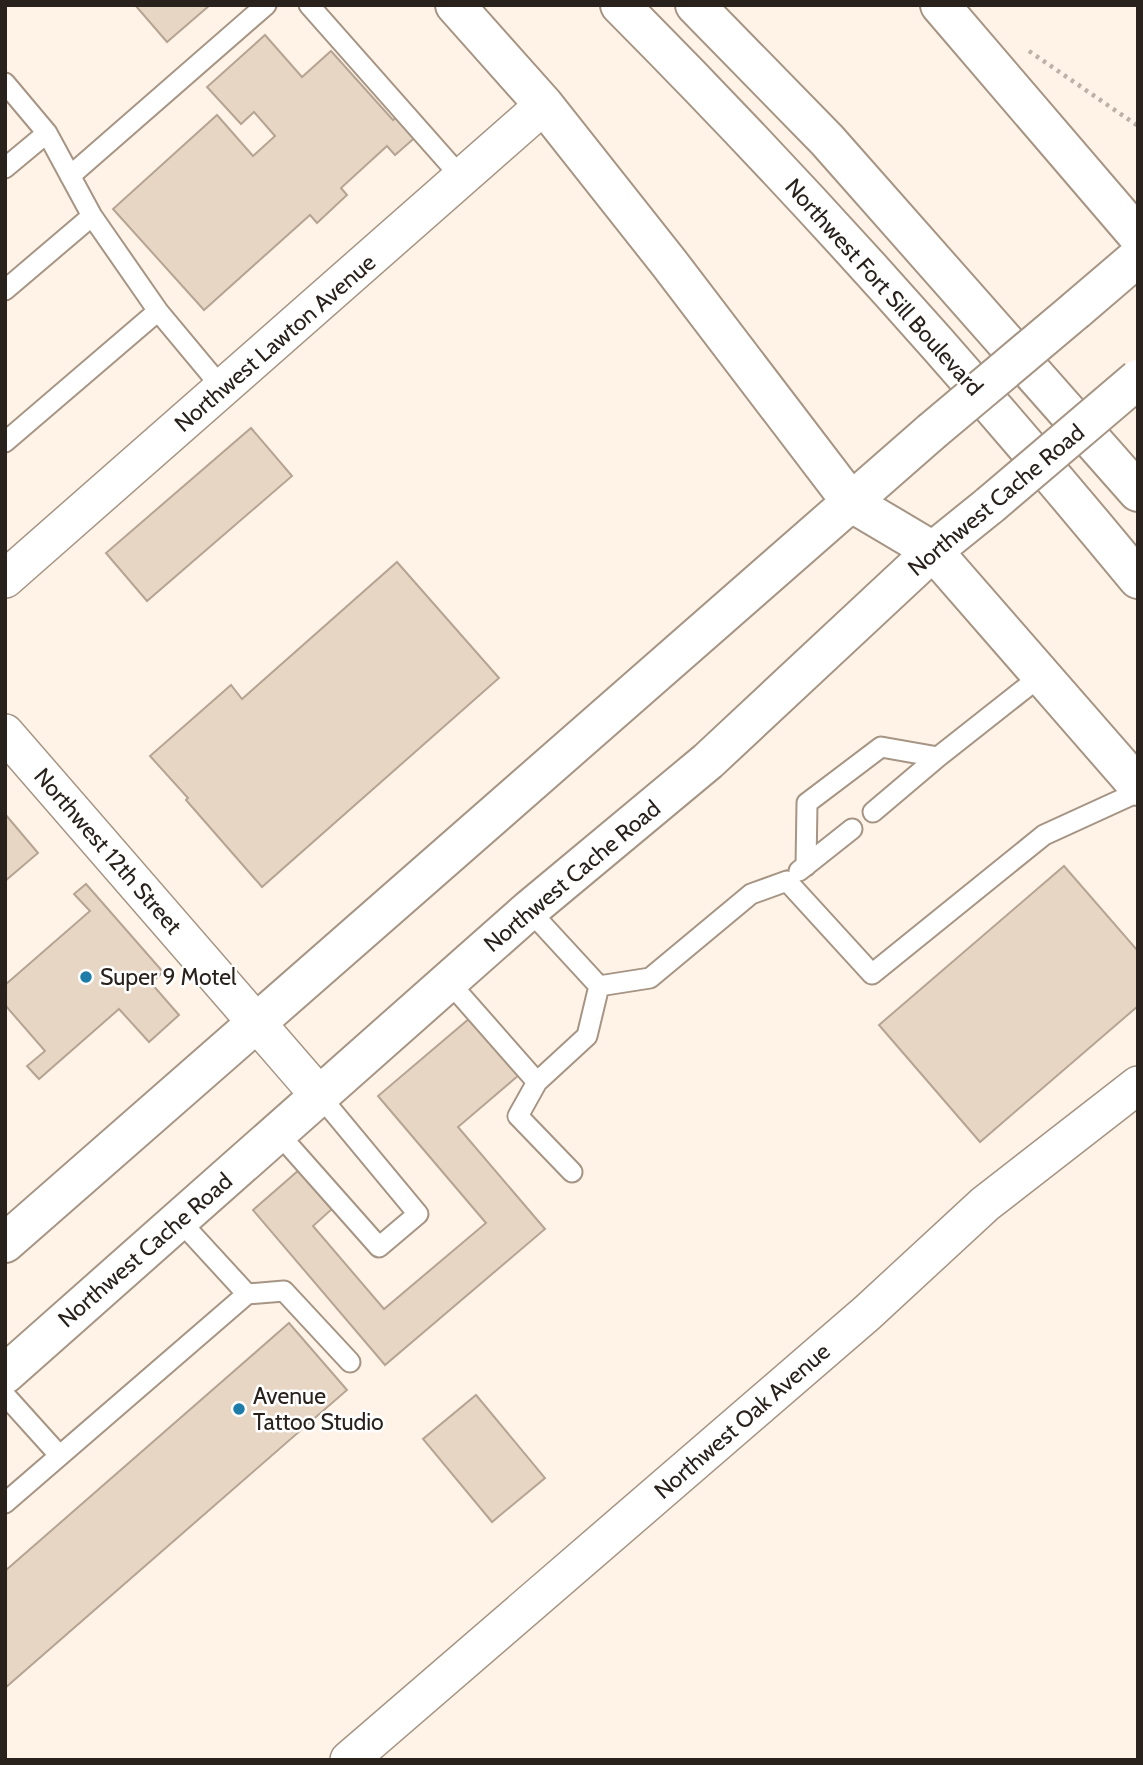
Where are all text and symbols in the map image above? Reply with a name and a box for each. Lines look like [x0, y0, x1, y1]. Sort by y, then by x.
street label: Northwest Fort Sill Boulevard [779, 173, 989, 401]
street label: Northwest Lawton Avenue [169, 248, 381, 438]
street label: Northwest Cache Road [902, 418, 1090, 582]
street label: Northwest 12th Street [28, 762, 188, 940]
street label: Northwest Cache Road [478, 794, 666, 958]
place label: Super 9 Motel [100, 963, 237, 991]
marker: Super 9 Motel [78, 969, 94, 985]
street label: Northwest Cache Road [52, 1167, 238, 1333]
street label: Northwest Oak Avenue [648, 1337, 836, 1505]
place label: Avenue Tattoo Studio [253, 1382, 384, 1436]
marker: Avenue Tattoo Studio [231, 1401, 247, 1417]

